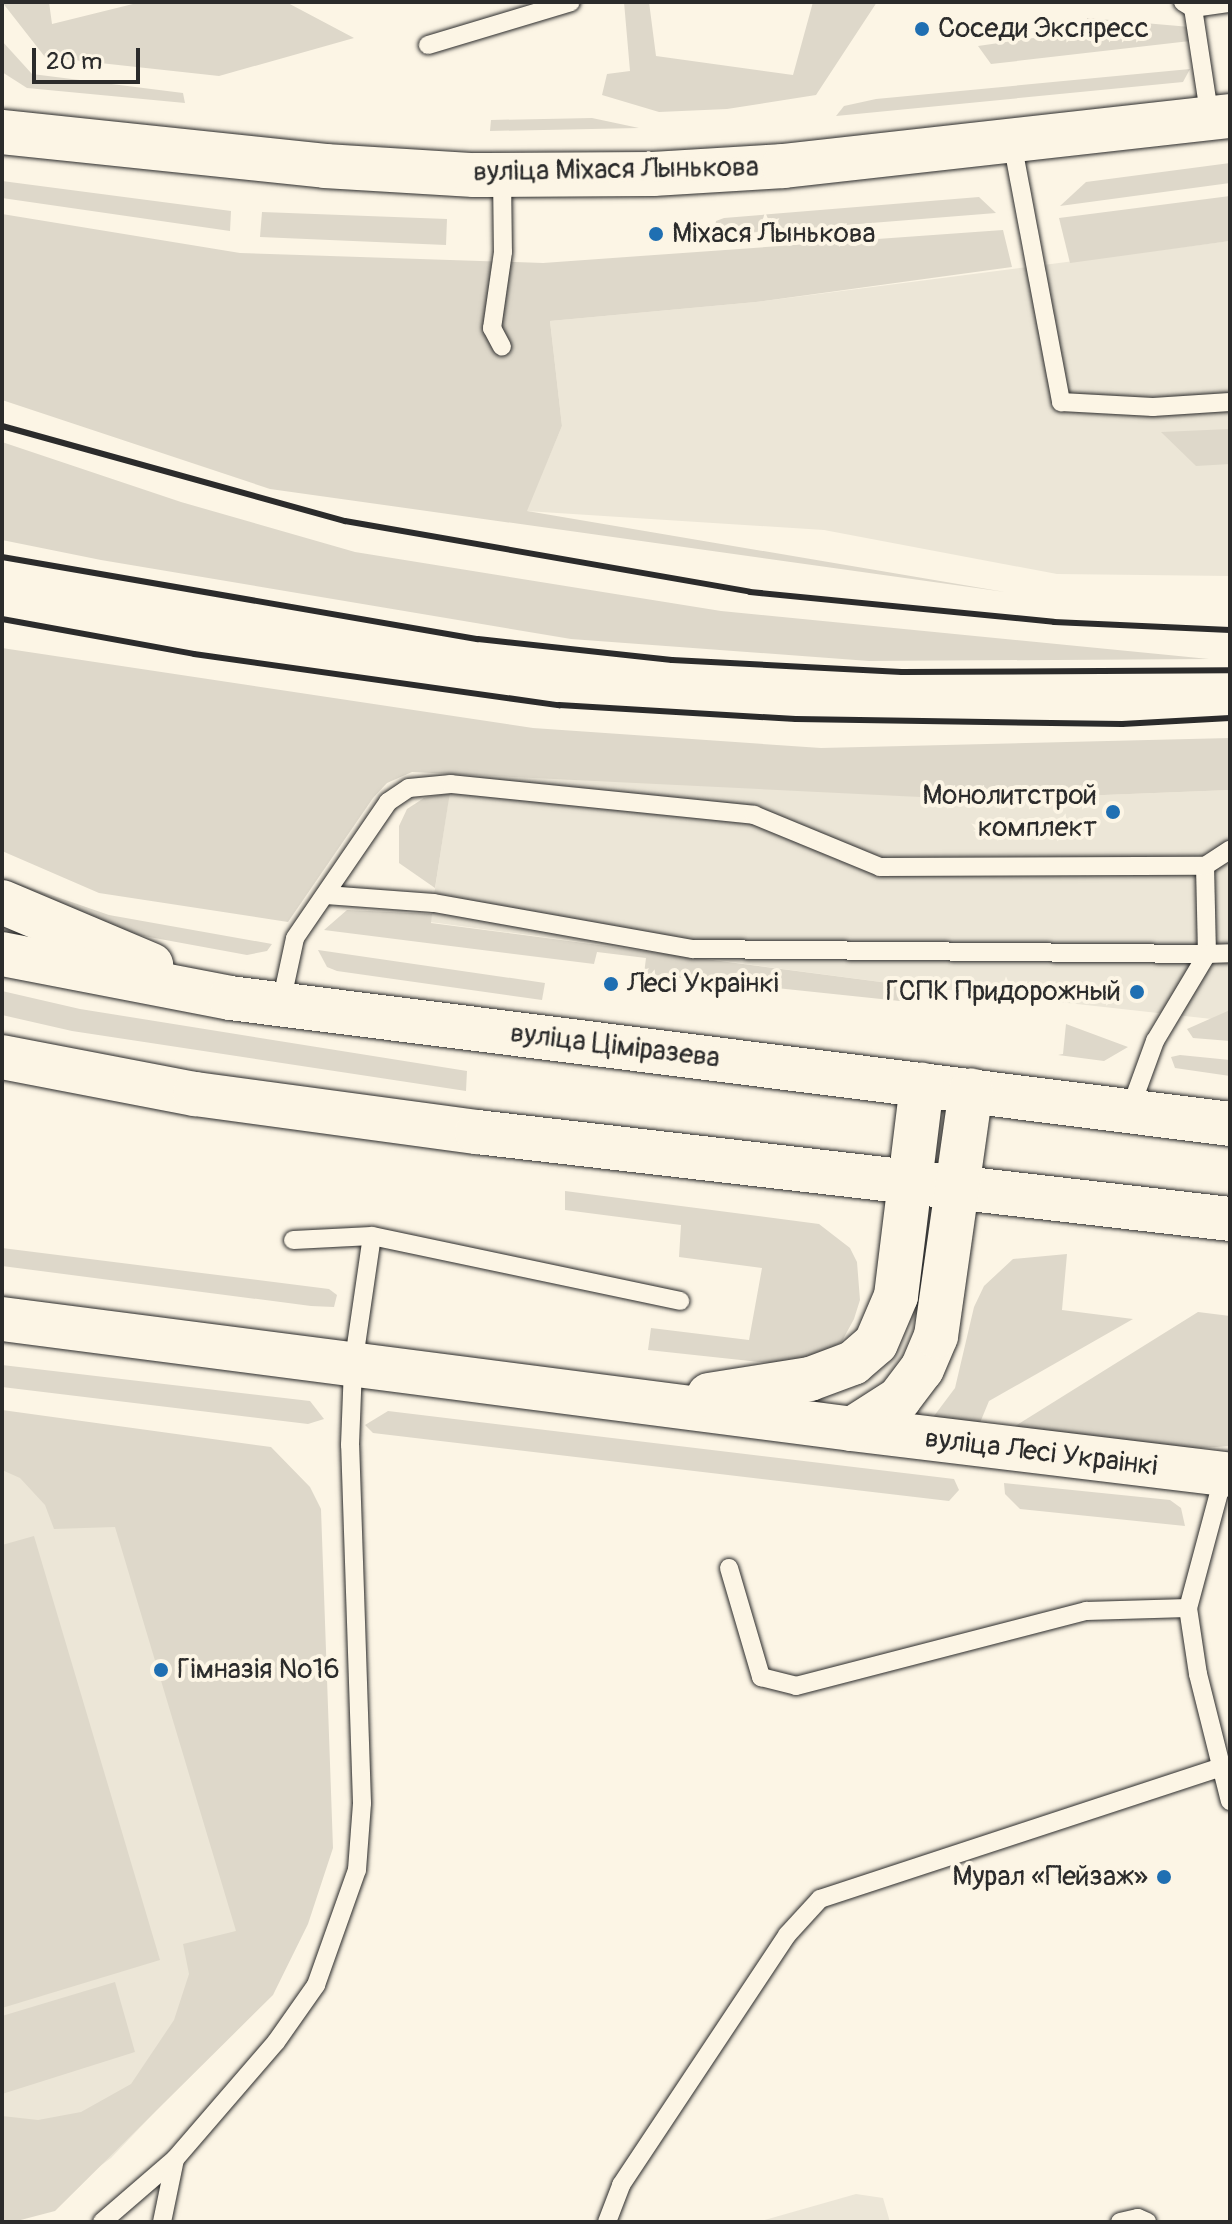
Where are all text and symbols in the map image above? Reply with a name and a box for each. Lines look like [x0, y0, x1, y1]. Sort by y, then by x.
place label: Соседи Экспресс [938, 12, 1149, 46]
marker: Соседи Экспресс [913, 20, 931, 38]
scale bar [36, 32, 144, 82]
text: 20 m [46, 47, 102, 76]
street label: вуліца Міхася Лынькова [473, 151, 759, 189]
place label: Міхася Лынькова [672, 217, 876, 251]
marker: Міхася Лынькова [647, 225, 665, 243]
place label: Монолитстрой комплект [922, 779, 1097, 845]
marker: Монолитстрой комплект [1104, 803, 1122, 821]
place label: Лесі Украінкі [627, 967, 779, 1001]
marker: Лесі Украінкі [602, 975, 620, 993]
place label: ГСПК Придорожный [885, 975, 1121, 1009]
marker: ГСПК Придорожный [1128, 983, 1146, 1001]
street label: вуліца Ціміразева [508, 1016, 722, 1076]
street label: вуліца Лесі Украінкі [923, 1422, 1159, 1484]
place label: Гімназія №16 [177, 1653, 340, 1687]
marker: Гімназія №16 [152, 1661, 170, 1679]
place label: Мурал «Пейзаж» [952, 1860, 1148, 1894]
marker: Мурал «Пейзаж» [1155, 1868, 1173, 1886]

